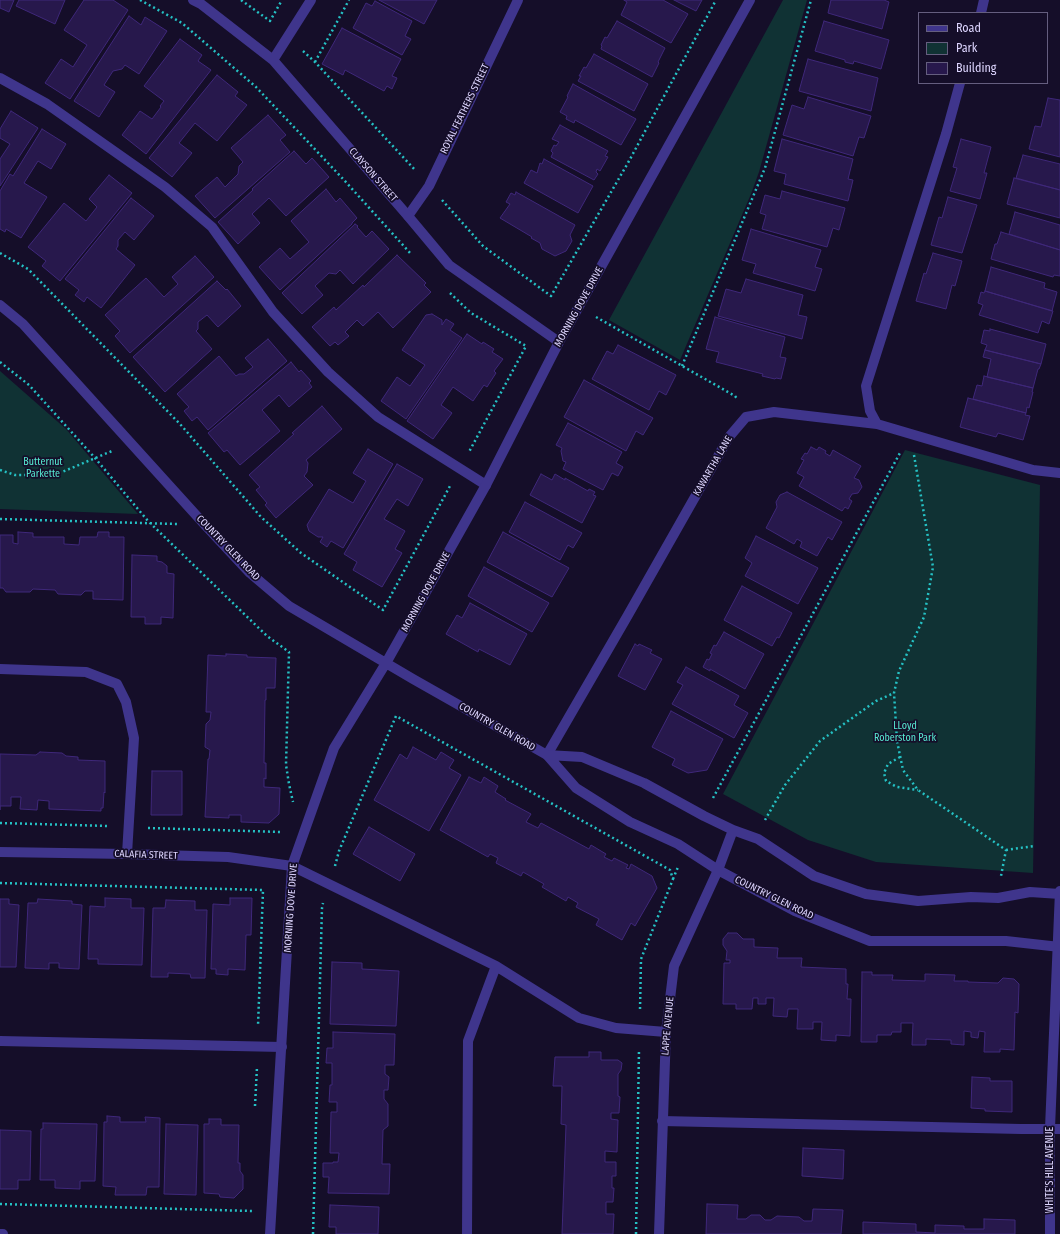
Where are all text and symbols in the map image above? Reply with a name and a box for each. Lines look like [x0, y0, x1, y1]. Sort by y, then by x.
legend [918, 12, 1048, 84]
text: Road [956, 21, 981, 35]
text: Park [956, 41, 977, 55]
text: Building [956, 61, 996, 75]
street label: ROYAL FEATHERS STREET [438, 62, 492, 156]
street label: CLAYSON STREET [346, 146, 400, 204]
street label: MORNING DOVE DRIVE [552, 265, 606, 349]
street label: KAWARTHA LANE [691, 434, 735, 498]
park label: Butternut Parkette [23, 456, 63, 480]
street label: COUNTRY GLEN ROAD [194, 513, 262, 583]
street label: MORNING DOVE DRIVE [399, 550, 453, 634]
street label: COUNTRY GLEN ROAD [457, 700, 537, 754]
park label: LLoyd Roberston Park [874, 720, 936, 744]
street label: CALAFIA STREET [114, 848, 178, 862]
street label: MORNING DOVE DRIVE [282, 863, 300, 953]
street label: COUNTRY GLEN ROAD [733, 874, 815, 922]
street label: LAPPE AVENUE [659, 996, 677, 1056]
street label: WHITE'S HILL AVENUE [1044, 1127, 1056, 1213]

